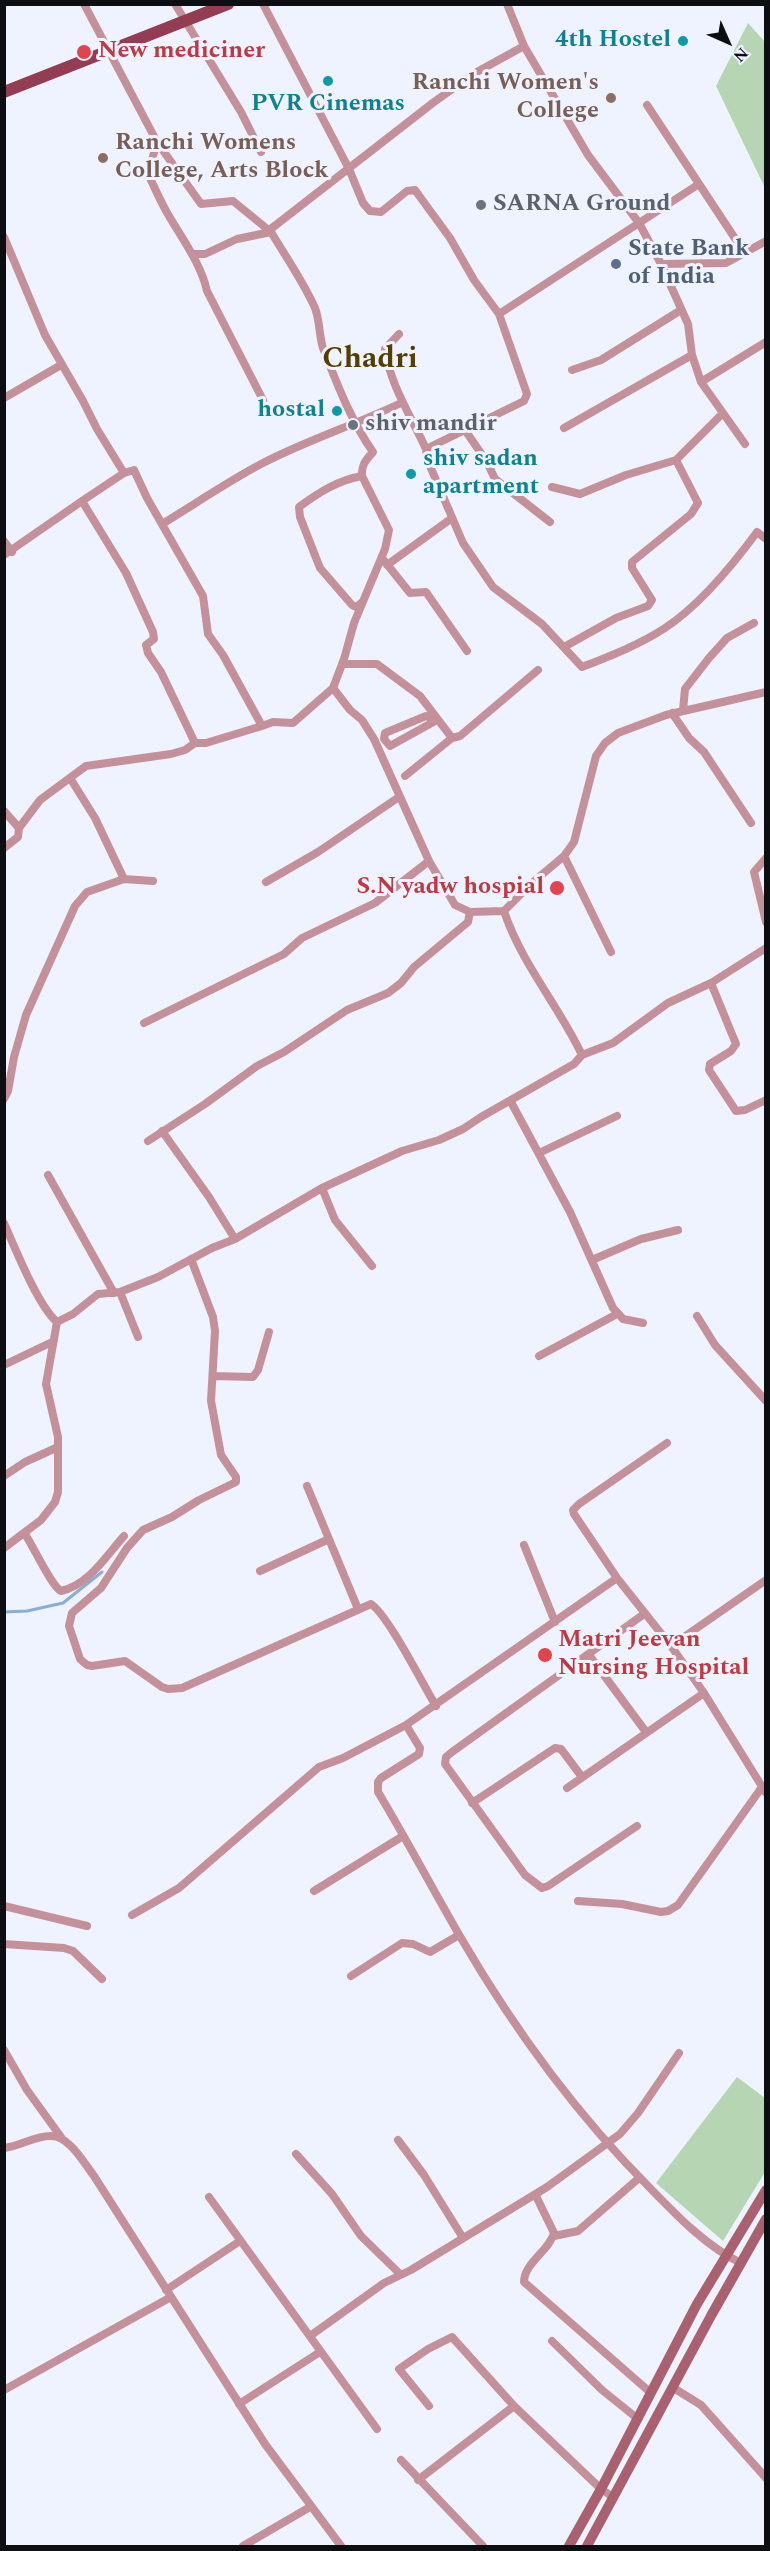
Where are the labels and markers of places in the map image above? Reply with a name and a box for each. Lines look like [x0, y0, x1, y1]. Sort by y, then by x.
place label: 4th Hostel [555, 27, 671, 55]
marker: 4th Hostel [676, 34, 690, 48]
place label: New mediciner [98, 38, 265, 66]
marker: New mediciner [75, 43, 93, 61]
place label: Ranchi Women's College [412, 70, 599, 126]
marker: PVR Cinemas [321, 74, 335, 88]
place label: PVR Cinemas [251, 91, 405, 119]
marker: Ranchi Women's College [604, 91, 618, 105]
place label: Ranchi Womens College, Arts Block [115, 130, 329, 186]
marker: Ranchi Womens College, Arts Block [96, 151, 110, 165]
place label: SARNA Ground [493, 191, 671, 219]
marker: SARNA Ground [474, 198, 488, 212]
place label: State Bank of India [628, 236, 749, 292]
marker: State Bank of India [609, 257, 623, 271]
place label: hostal [257, 397, 325, 425]
marker: hostal [330, 404, 344, 418]
place label: shiv mandir [365, 411, 497, 439]
marker: shiv mandir [346, 418, 360, 432]
place label: shiv sadan apartment [423, 446, 539, 502]
marker: shiv sadan apartment [404, 467, 418, 481]
place label: S.N yadw hospial [356, 874, 544, 902]
marker: S.N yadw hospial [548, 879, 566, 897]
place label: Matri Jeevan Nursing Hospital [558, 1627, 749, 1683]
marker: Matri Jeevan Nursing Hospital [536, 1646, 554, 1664]

